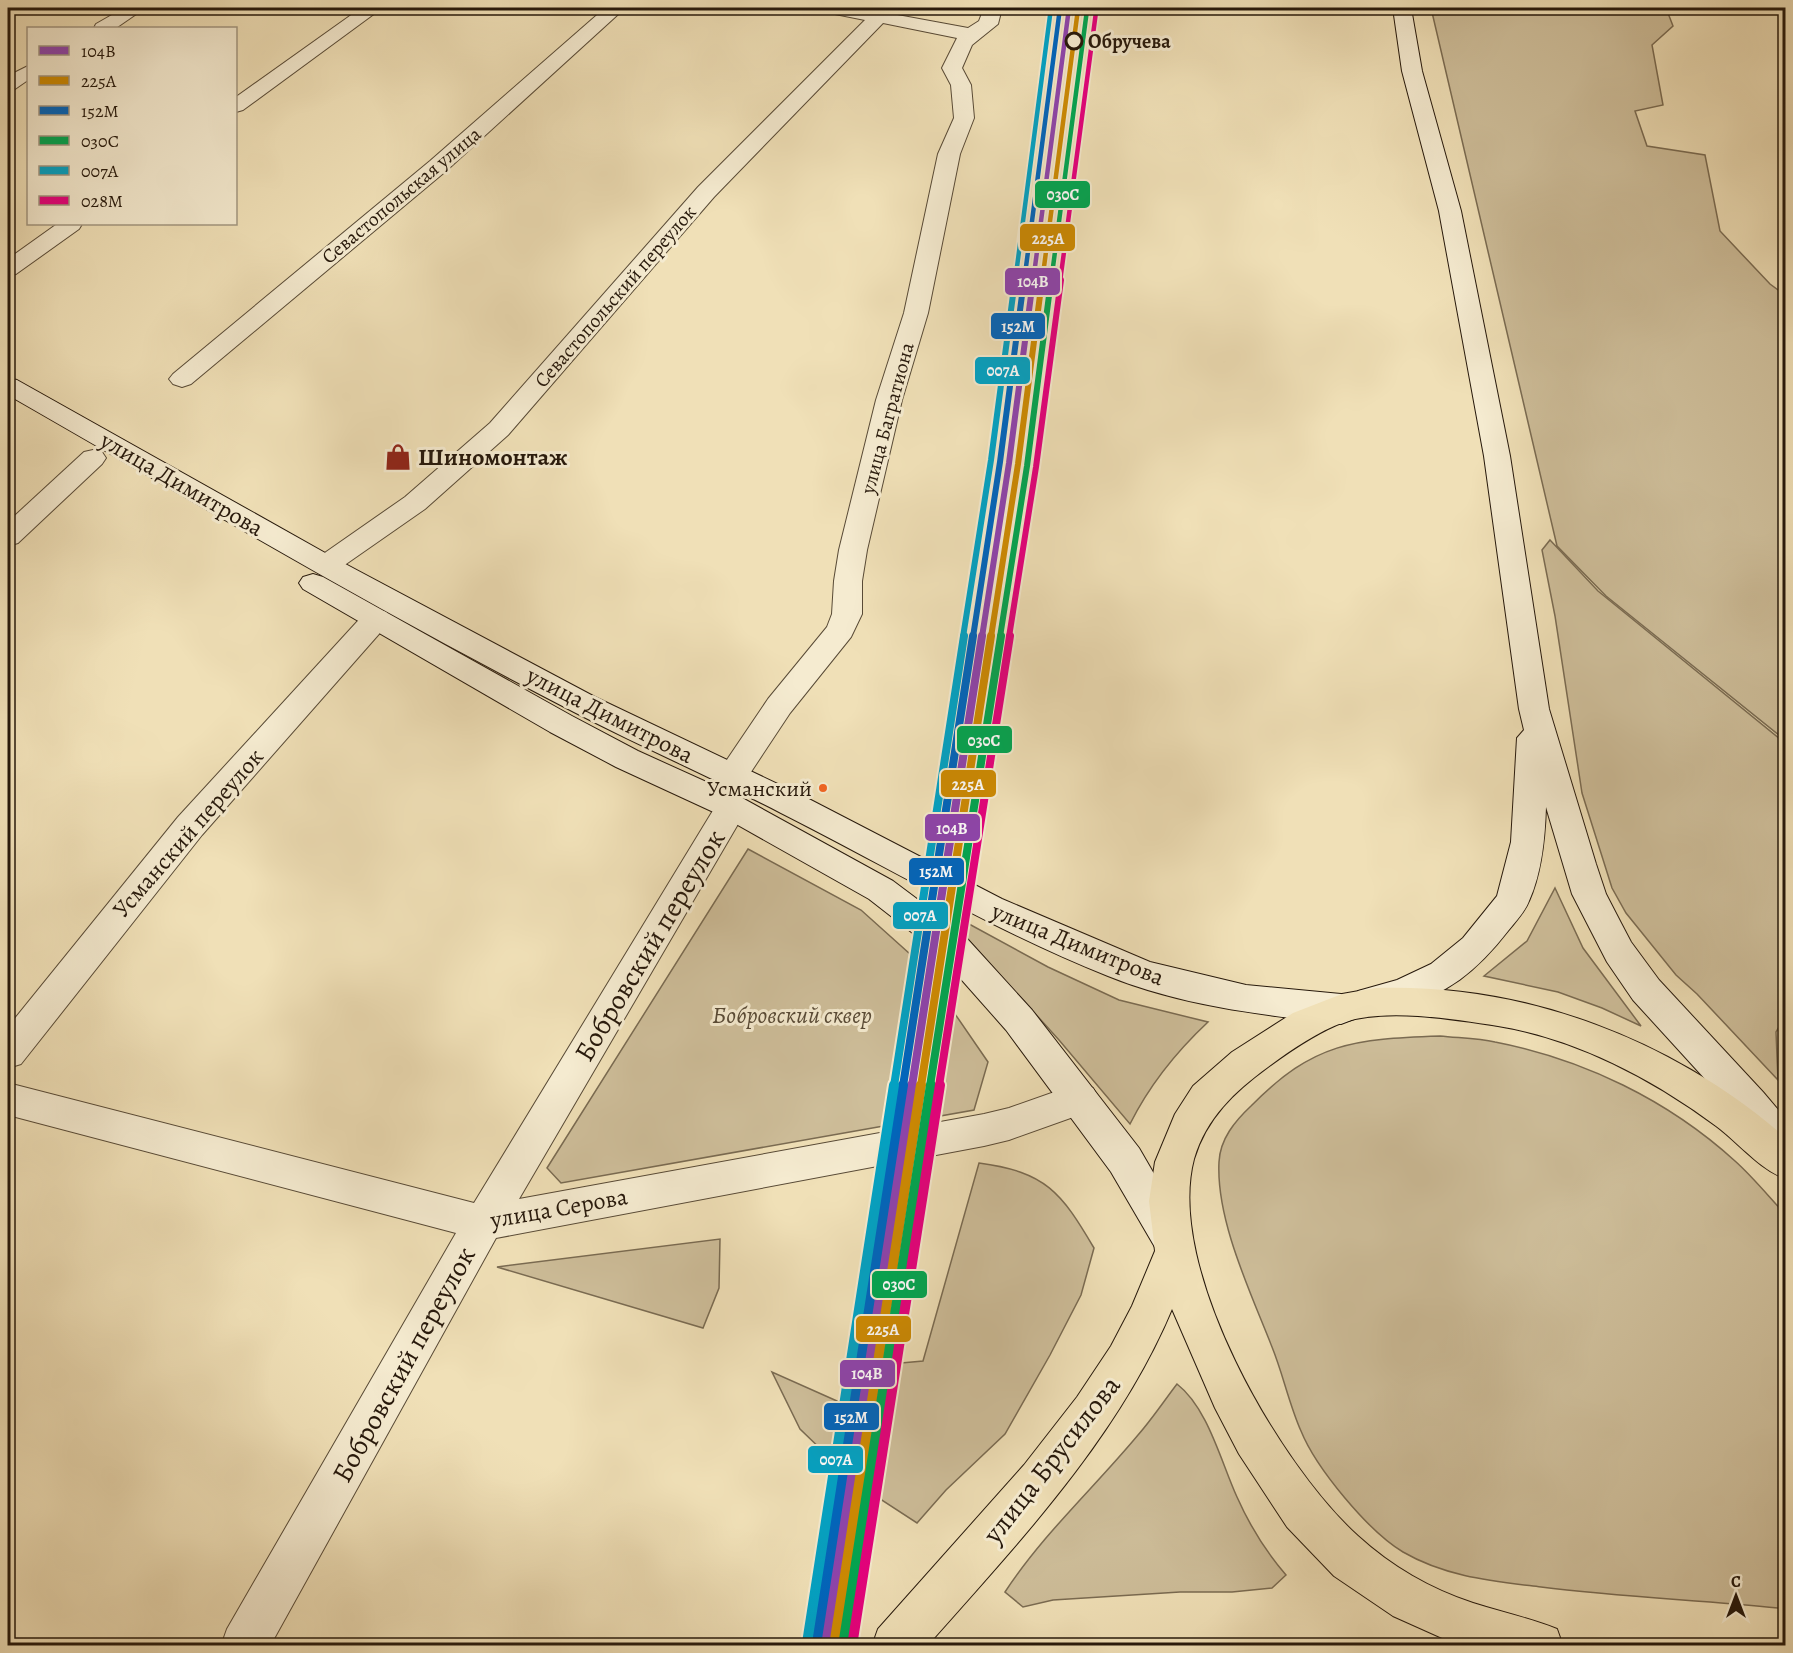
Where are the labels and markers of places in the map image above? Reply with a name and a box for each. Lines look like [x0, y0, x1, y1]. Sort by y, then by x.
place label: Обручева [1088, 28, 1171, 55]
marker: Обручева [1065, 32, 1083, 50]
place label: Шиномонтаж [418, 441, 568, 473]
shop icon: Шиномонтаж [383, 442, 413, 472]
place label: Усманский [707, 774, 812, 804]
marker: Усманский [817, 782, 829, 794]

